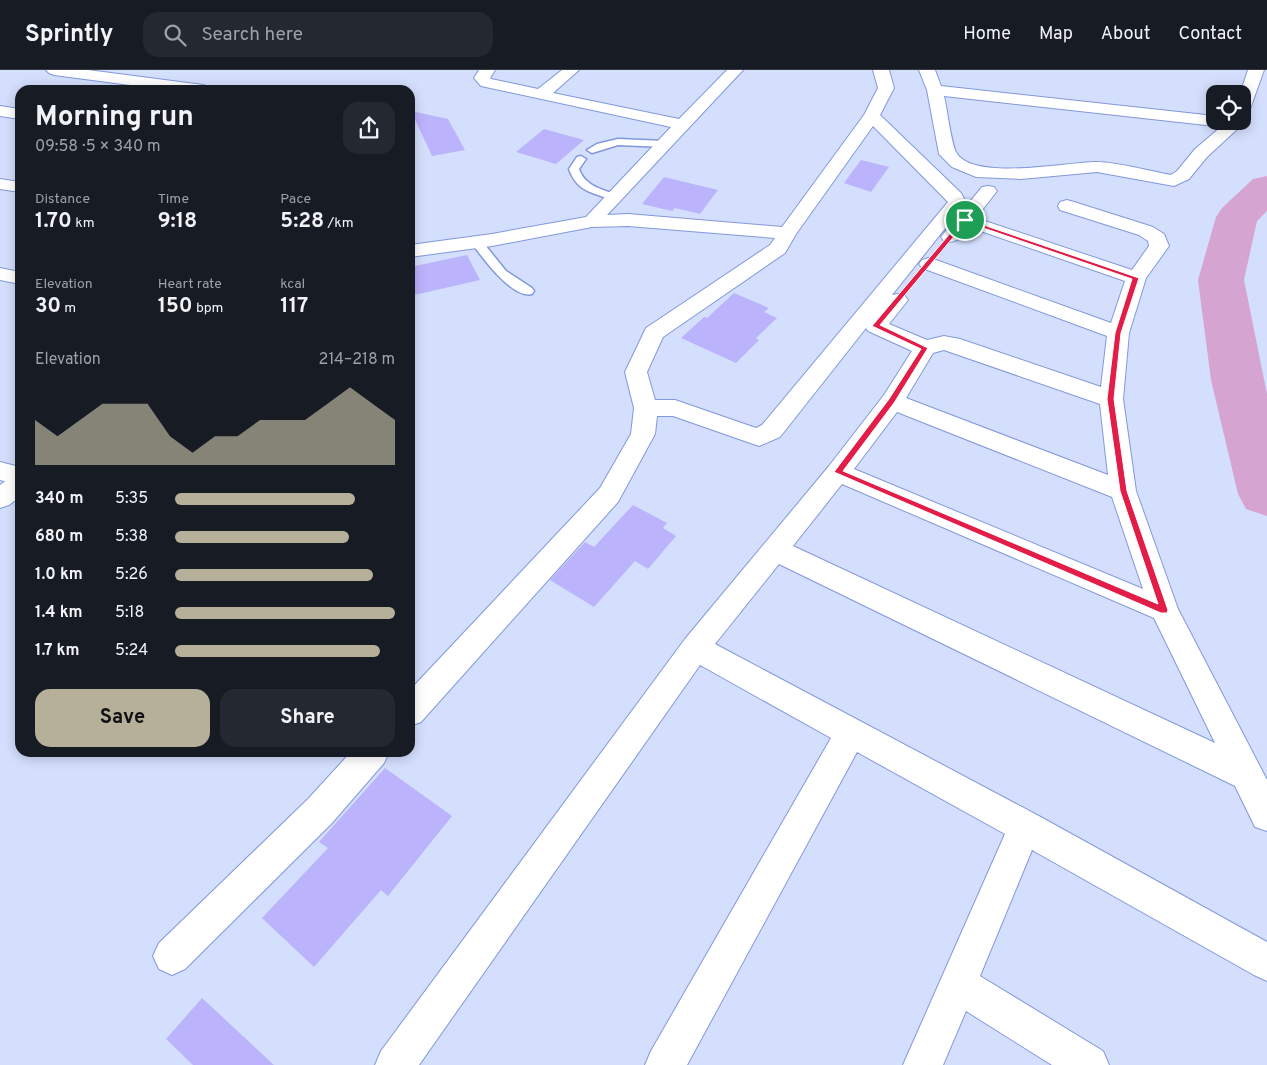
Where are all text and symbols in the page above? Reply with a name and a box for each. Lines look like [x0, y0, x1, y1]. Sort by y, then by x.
search box [143, 12, 493, 57]
text: Sprintly [25, 20, 113, 50]
icon: search [161, 21, 189, 49]
text: Search here [201, 23, 303, 47]
text: Home [963, 23, 1011, 46]
text: Map [1039, 23, 1073, 46]
text: About [1101, 23, 1150, 46]
text: Contact [1178, 23, 1242, 46]
map controls [1206, 85, 1251, 130]
button: locate [1206, 85, 1251, 130]
text: Morning run [35, 100, 194, 136]
button: share [343, 102, 395, 154]
text: 09:58 · 5 × 340 m [35, 137, 161, 157]
text: Distance [35, 191, 90, 208]
text: Time [158, 191, 189, 208]
text: Pace [280, 191, 311, 208]
pin [944, 199, 986, 241]
icon: arrive [951, 206, 979, 234]
text: 1.70 [35, 208, 72, 235]
text: 9:18 [158, 208, 197, 235]
text: 5:28 [280, 208, 324, 235]
text: km [72, 215, 95, 232]
text: /km [324, 215, 354, 232]
text: Elevation [35, 276, 93, 293]
text: Heart rate [158, 276, 222, 293]
text: kcal [280, 276, 305, 293]
text: 30 [35, 293, 61, 320]
text: 150 [158, 293, 193, 320]
text: 117 [280, 293, 308, 320]
text: m [61, 300, 76, 317]
text: bpm [193, 300, 223, 317]
text: Elevation [35, 350, 101, 370]
text: 214–218 m [319, 350, 395, 370]
text: 340 m [35, 489, 83, 509]
text: 5:35 [115, 489, 148, 509]
text: 680 m [35, 527, 83, 547]
text: 5:38 [115, 527, 148, 547]
text: 1.0 km [35, 565, 83, 585]
text: 5:26 [115, 565, 148, 585]
text: 1.4 km [35, 603, 83, 623]
text: 5:18 [115, 603, 144, 623]
text: 1.7 km [35, 641, 80, 661]
text: 5:24 [115, 641, 148, 661]
button: Save [35, 689, 210, 747]
button: Share [220, 689, 395, 747]

